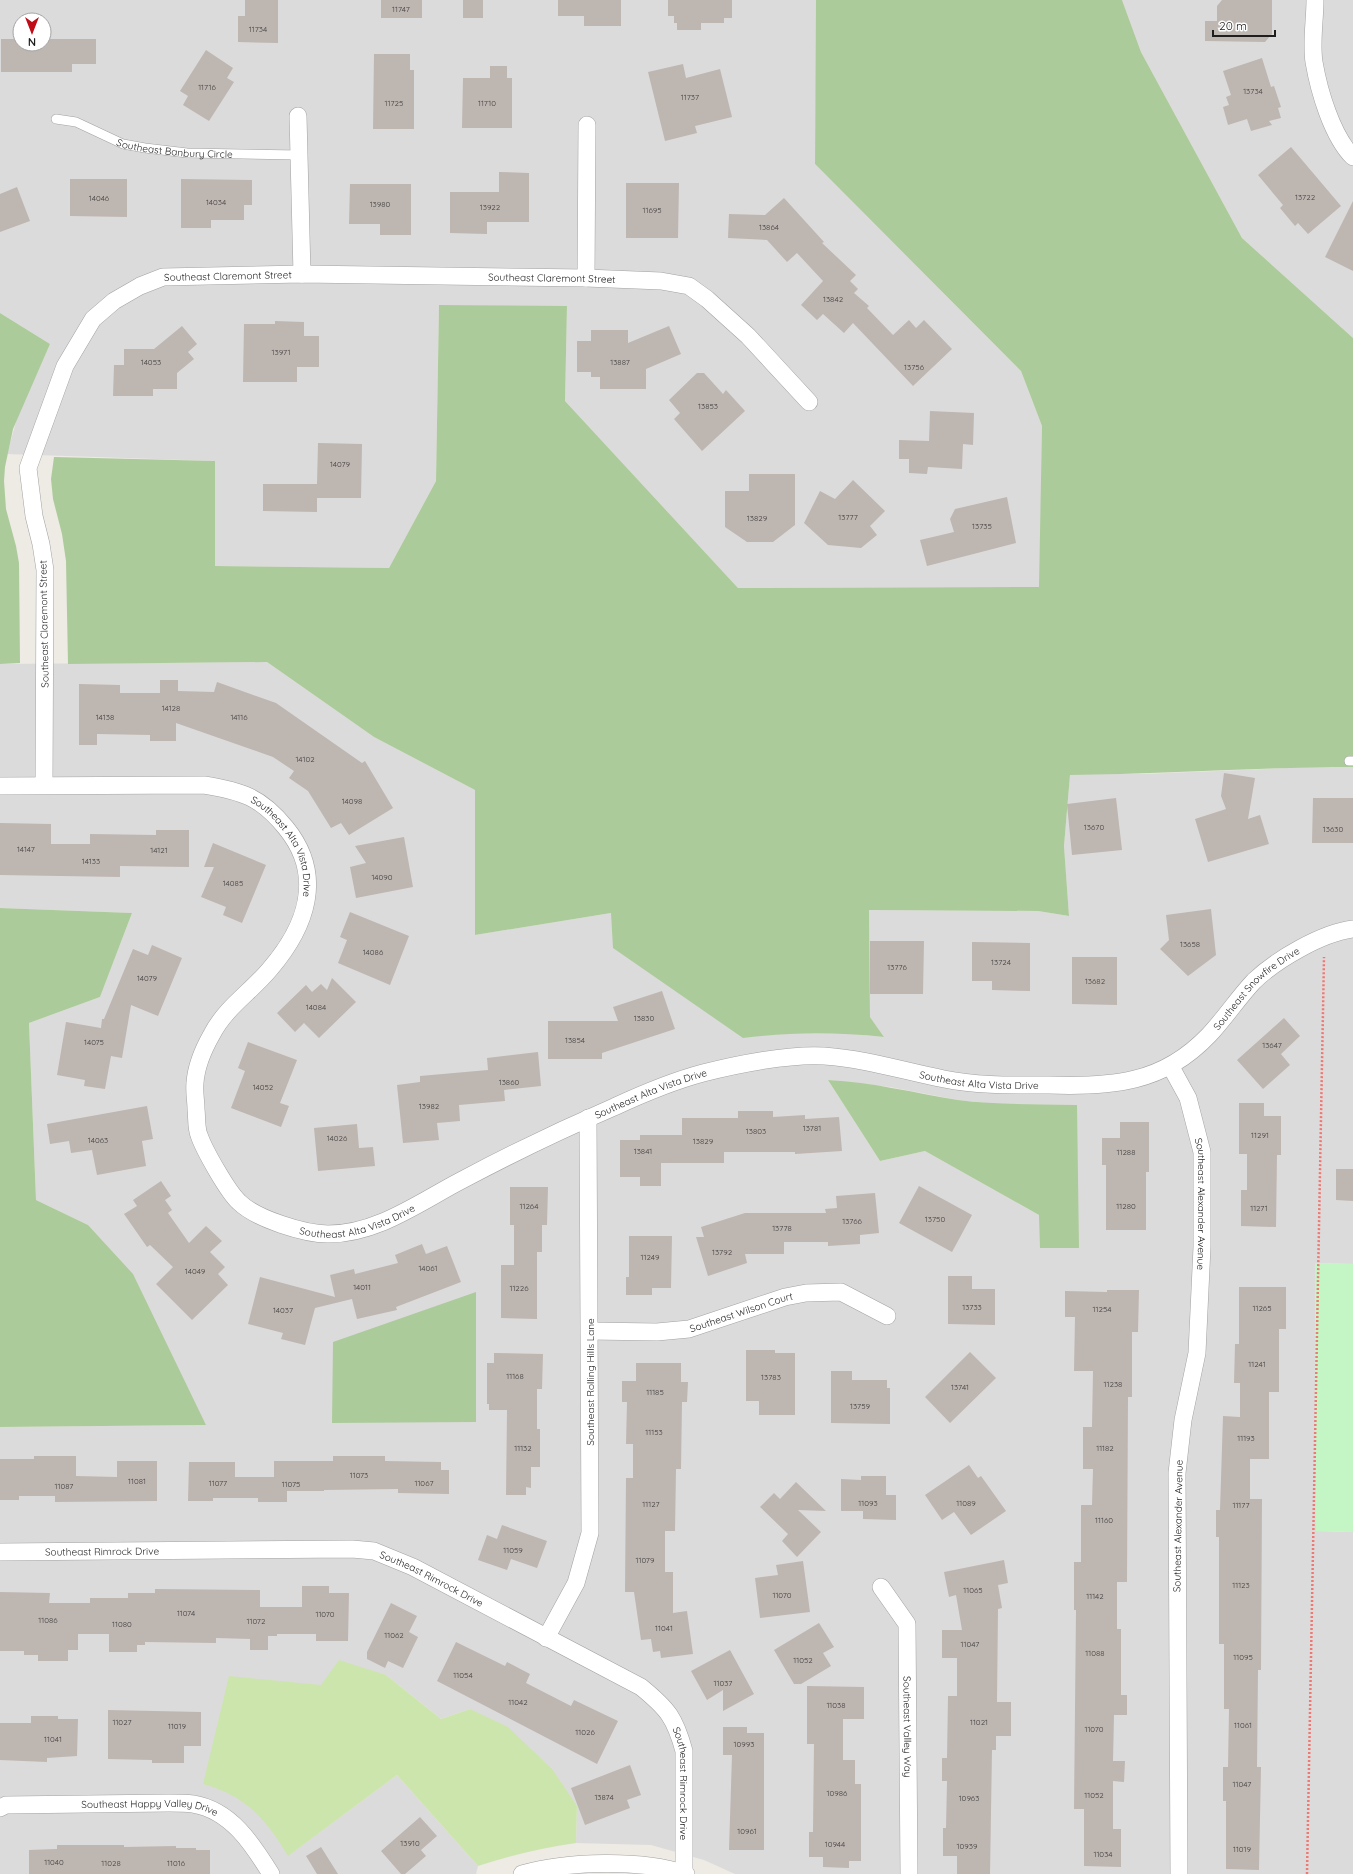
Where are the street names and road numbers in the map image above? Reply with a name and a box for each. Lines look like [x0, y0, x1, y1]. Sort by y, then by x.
street label: Southeast Banbury Circle [114, 135, 233, 160]
street label: Southeast Claremont Street [164, 268, 292, 283]
street label: Southeast Claremont Street [488, 270, 616, 286]
street label: Southeast Claremont Street [36, 560, 52, 688]
street label: Southeast Alta Vista Drive [249, 793, 314, 898]
street label: Southeast Snowfire Drive [1210, 944, 1302, 1033]
street label: Southeast Alta Vista Drive [592, 1066, 709, 1121]
street label: Southeast Alta Vista Drive [918, 1067, 1039, 1092]
street label: Southeast Alexander Avenue [1192, 1136, 1209, 1271]
street label: Southeast Alta Vista Drive [298, 1201, 417, 1241]
street label: Southeast Wilson Court [688, 1289, 794, 1335]
street label: Southeast Rolling Hills Lane [584, 1318, 597, 1446]
street label: Southeast Alexander Avenue [1170, 1459, 1186, 1592]
street label: Southeast Rimrock Drive [45, 1544, 159, 1558]
street label: Southeast Rimrock Drive [378, 1548, 486, 1610]
street label: Southeast Valley Way [901, 1676, 915, 1778]
street label: Southeast Rimrock Drive [670, 1725, 691, 1840]
street label: Southeast Happy Valley Drive [81, 1796, 221, 1819]

